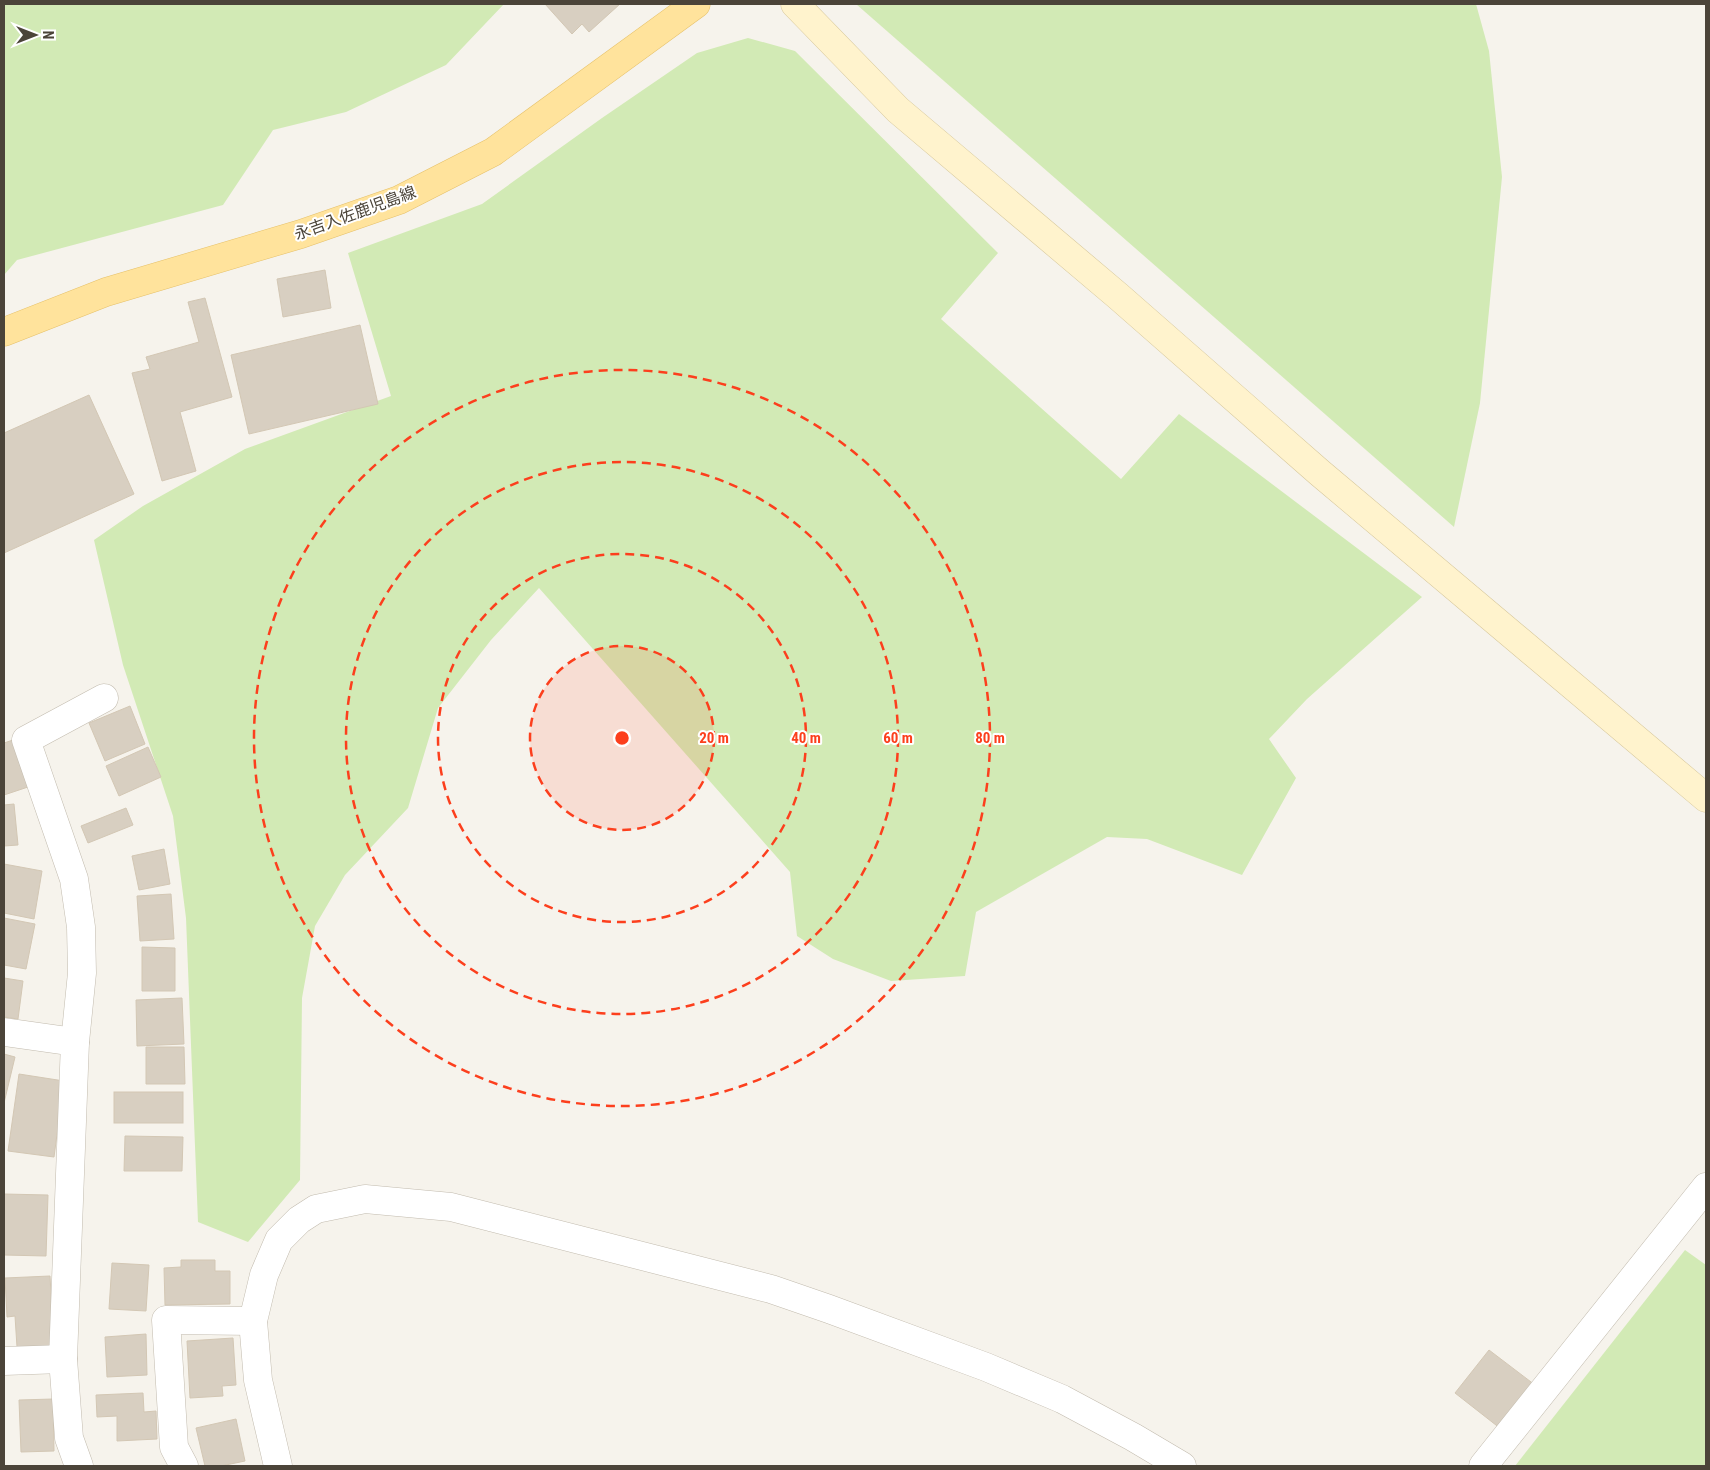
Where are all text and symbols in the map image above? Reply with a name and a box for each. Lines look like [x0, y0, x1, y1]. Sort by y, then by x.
north arrow [10, 10, 60, 60]
text: N [40, 31, 56, 39]
street label: 永吉入佐鹿児島線 [292, 182, 418, 244]
centre of rings [613, 729, 631, 747]
text: 20 m [699, 729, 729, 747]
text: 40 m [791, 729, 821, 747]
text: 60 m [883, 729, 913, 747]
text: 80 m [975, 729, 1005, 747]

